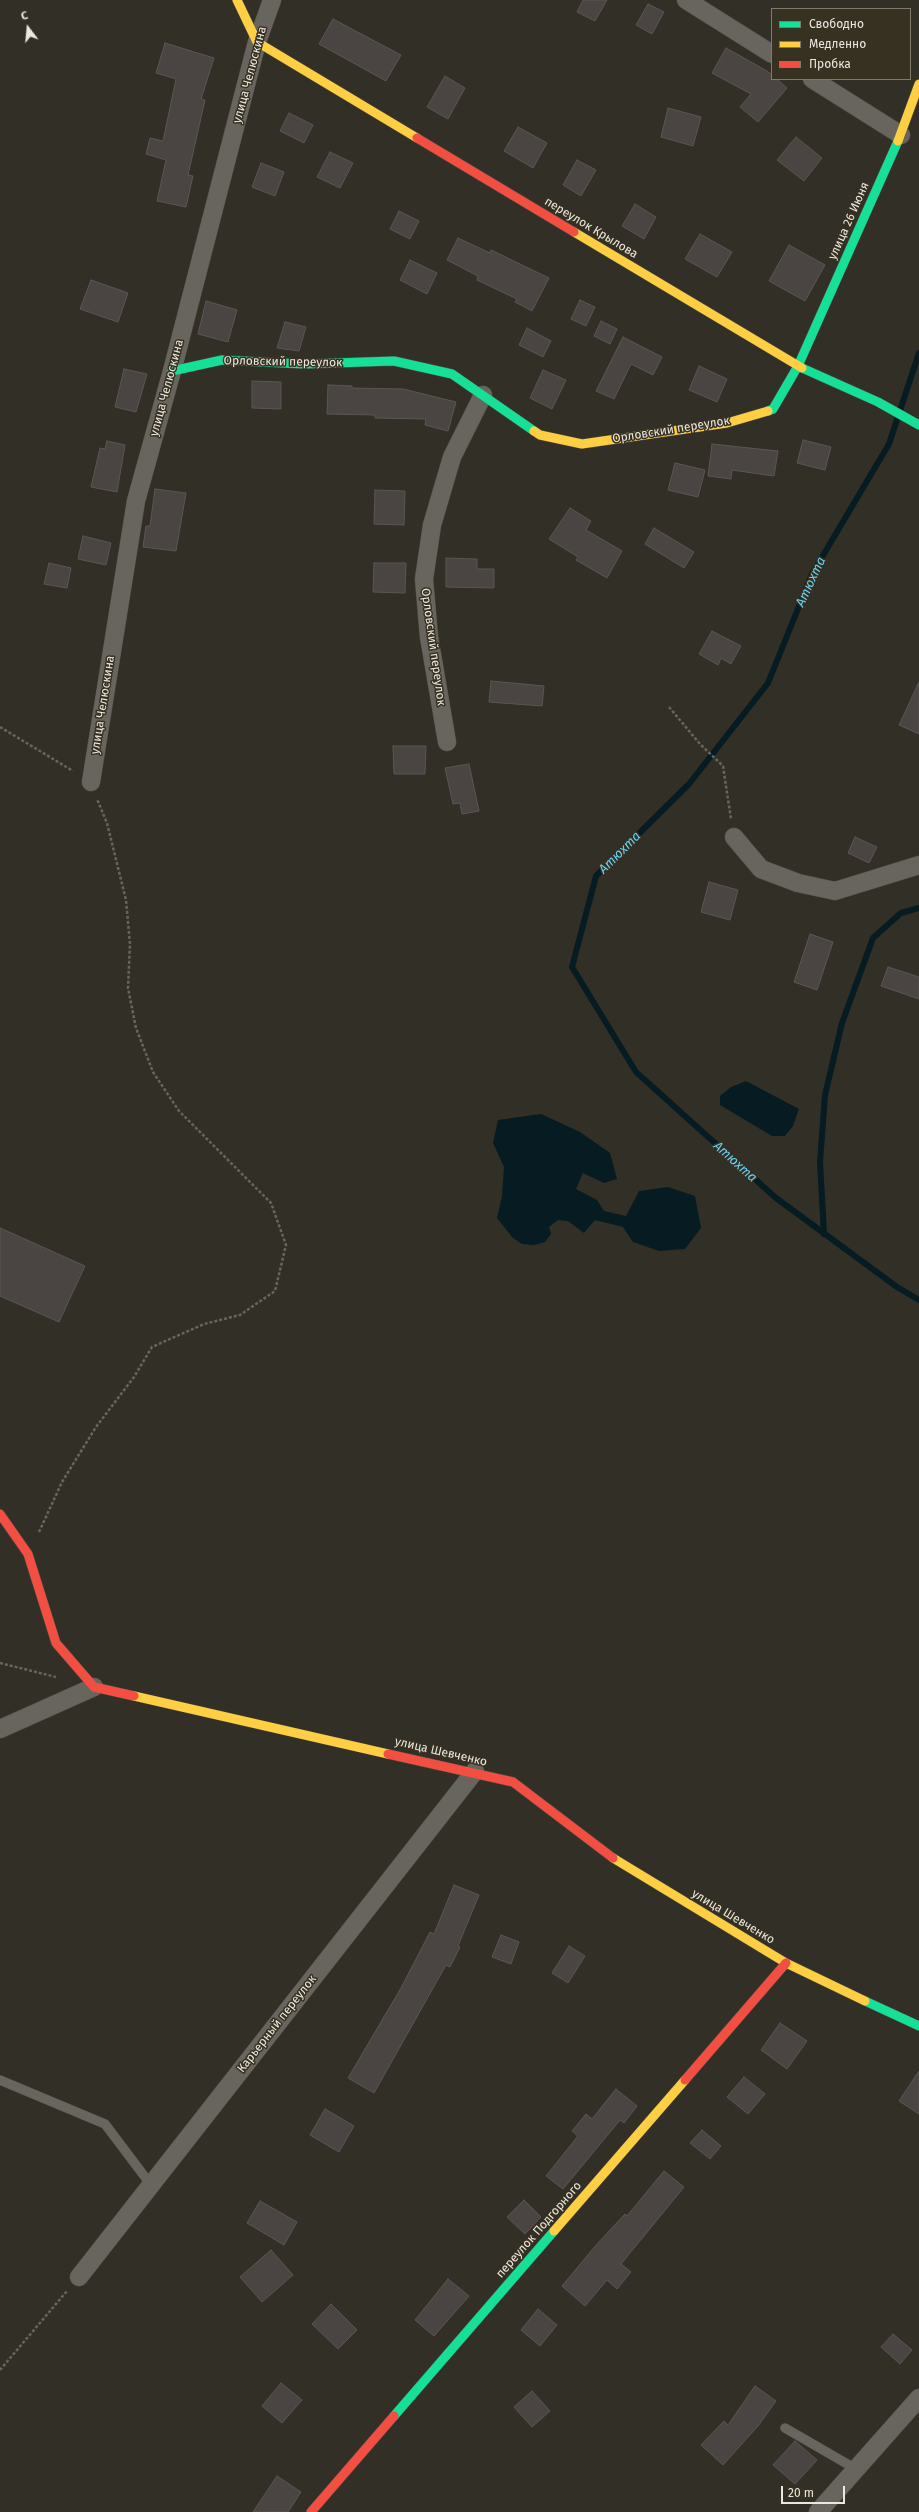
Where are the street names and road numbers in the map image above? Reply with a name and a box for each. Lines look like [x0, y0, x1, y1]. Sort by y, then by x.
street label: улица Челюскина [230, 25, 270, 125]
street label: улица 26 Июня [825, 180, 873, 262]
street label: переулок Крылова [542, 194, 640, 262]
street label: улица Челюскина [147, 338, 187, 438]
street label: Орловский переулок [224, 354, 342, 370]
street label: Орловский переулок [611, 414, 731, 446]
street label: Орловский переулок [418, 587, 448, 707]
street label: улица Челюскина [88, 655, 118, 755]
street label: улица Шевченко [393, 1734, 489, 1770]
street label: улица Шевченко [689, 1887, 777, 1947]
street label: Карьерный переулок [234, 1972, 320, 2076]
street label: переулок Подгорного [493, 2179, 585, 2281]

